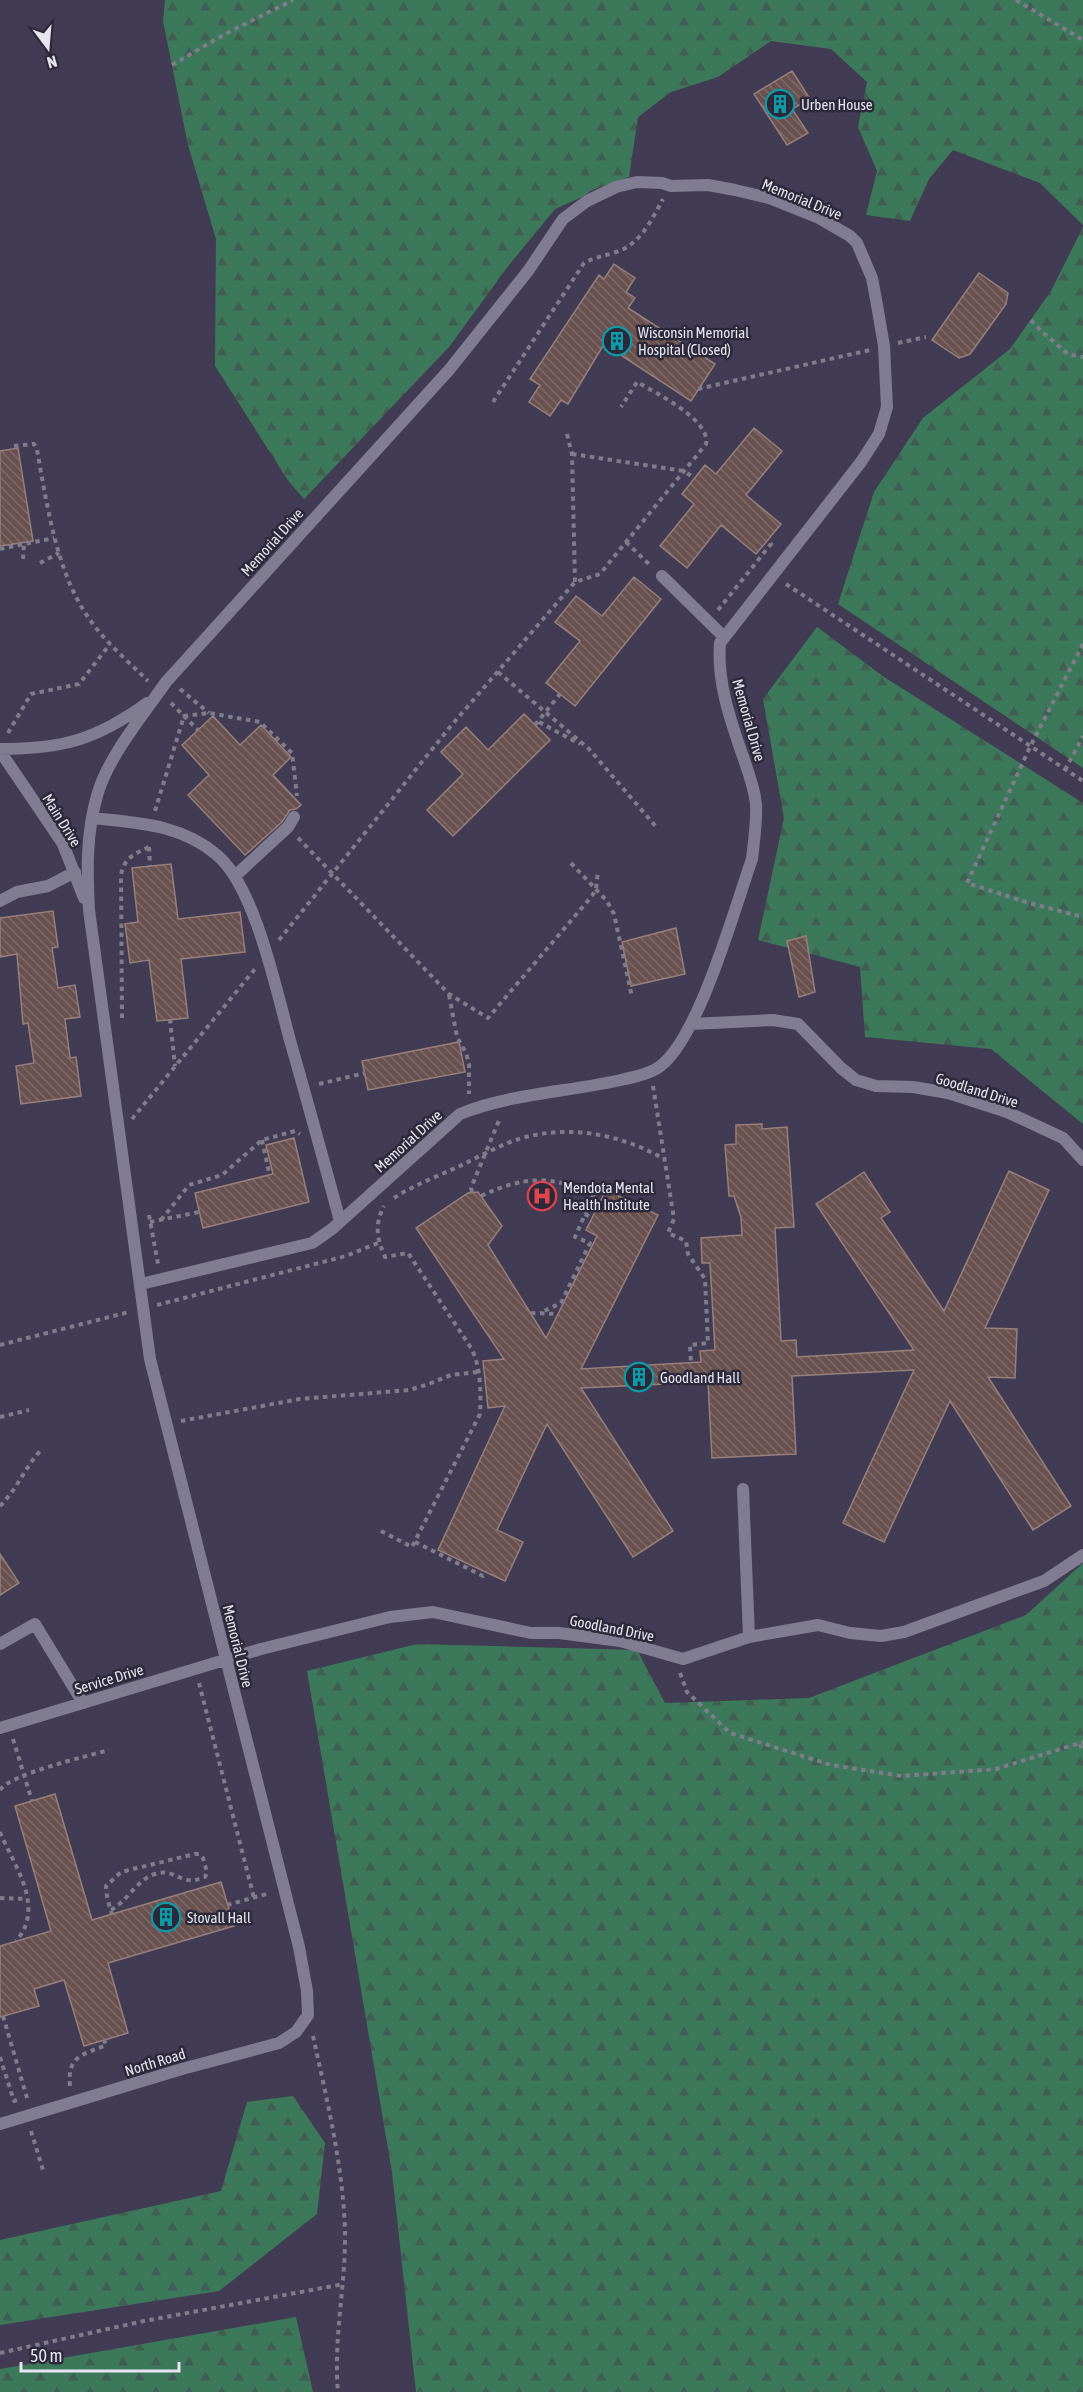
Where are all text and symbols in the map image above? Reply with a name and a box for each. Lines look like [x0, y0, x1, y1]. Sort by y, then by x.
north arrow [18, 18, 78, 78]
text: N [45, 52, 59, 72]
building icon: Urben House [764, 88, 796, 120]
place label: Urben House [801, 96, 873, 113]
street label: Memorial Drive [760, 175, 845, 223]
place label: Wisconsin Memorial Hospital (Closed) [638, 324, 749, 358]
building icon: Wisconsin Memorial Hospital (Closed) [601, 325, 633, 357]
street label: Memorial Drive [237, 505, 307, 579]
street label: Memorial Drive [729, 677, 769, 763]
street label: Main Drive [39, 791, 85, 850]
street label: Goodland Drive [934, 1069, 1021, 1111]
street label: Memorial Drive [371, 1106, 445, 1176]
place label: Mendota Mental Health Institute [563, 1179, 654, 1213]
hospital icon: Mendota Mental Health Institute [526, 1180, 558, 1212]
building icon: Goodland Hall [623, 1361, 655, 1393]
place label: Goodland Hall [660, 1369, 740, 1386]
street label: Memorial Drive [220, 1603, 257, 1689]
street label: Goodland Drive [568, 1611, 656, 1645]
street label: Service Drive [73, 1660, 145, 1697]
building icon: Stovall Hall [150, 1901, 182, 1933]
place label: Stovall Hall [187, 1909, 251, 1926]
street label: North Road [123, 2045, 187, 2079]
scale bar [21, 2335, 178, 2373]
text: 50 m [30, 2345, 62, 2366]

